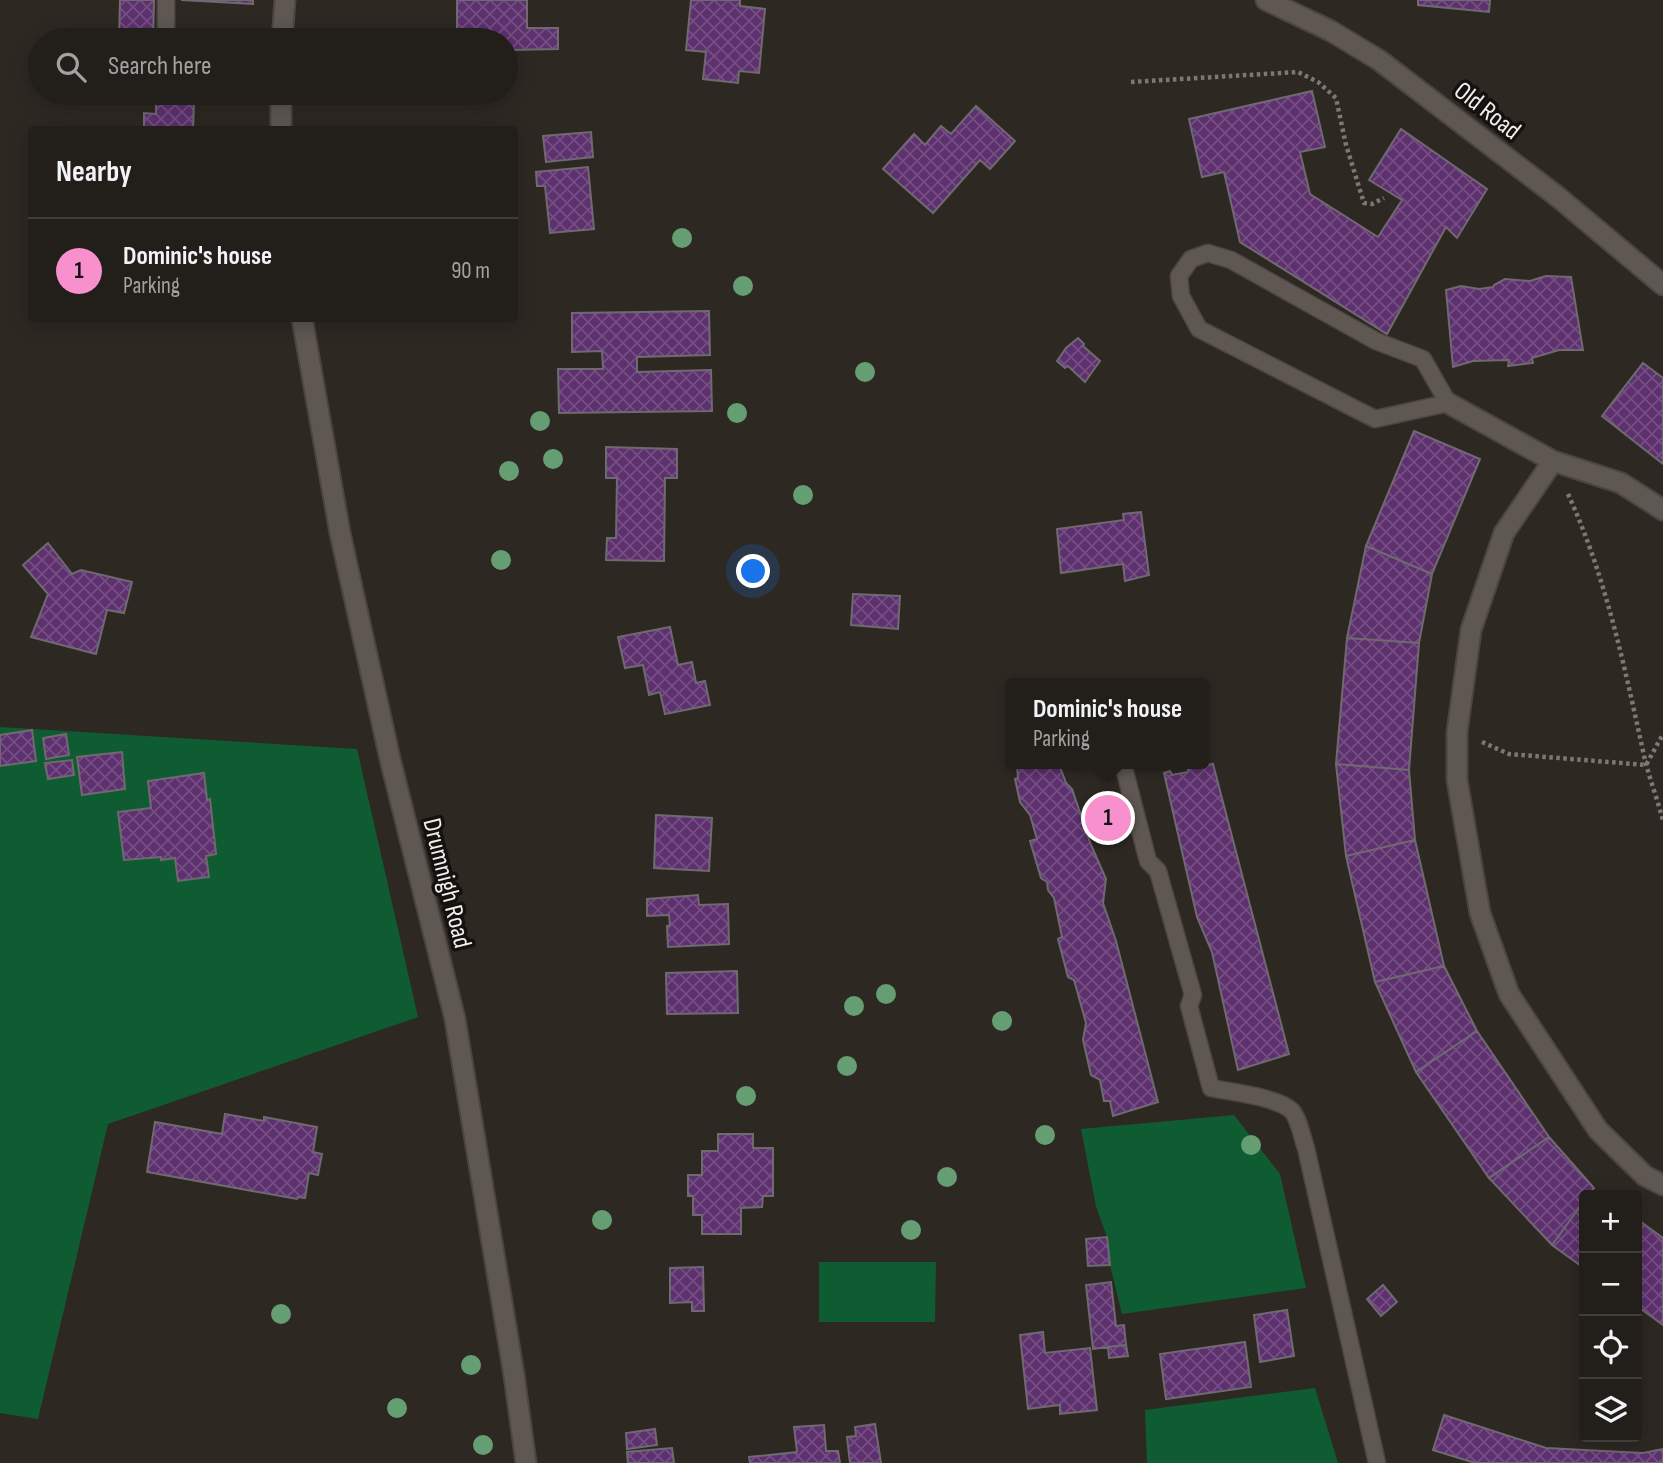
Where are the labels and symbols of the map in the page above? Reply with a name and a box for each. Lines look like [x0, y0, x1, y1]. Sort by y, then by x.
street label: Old Road [1448, 76, 1527, 147]
your location [736, 554, 770, 588]
pin: 1 [1085, 792, 1131, 844]
street label: Drumnigh Road [415, 815, 478, 952]

